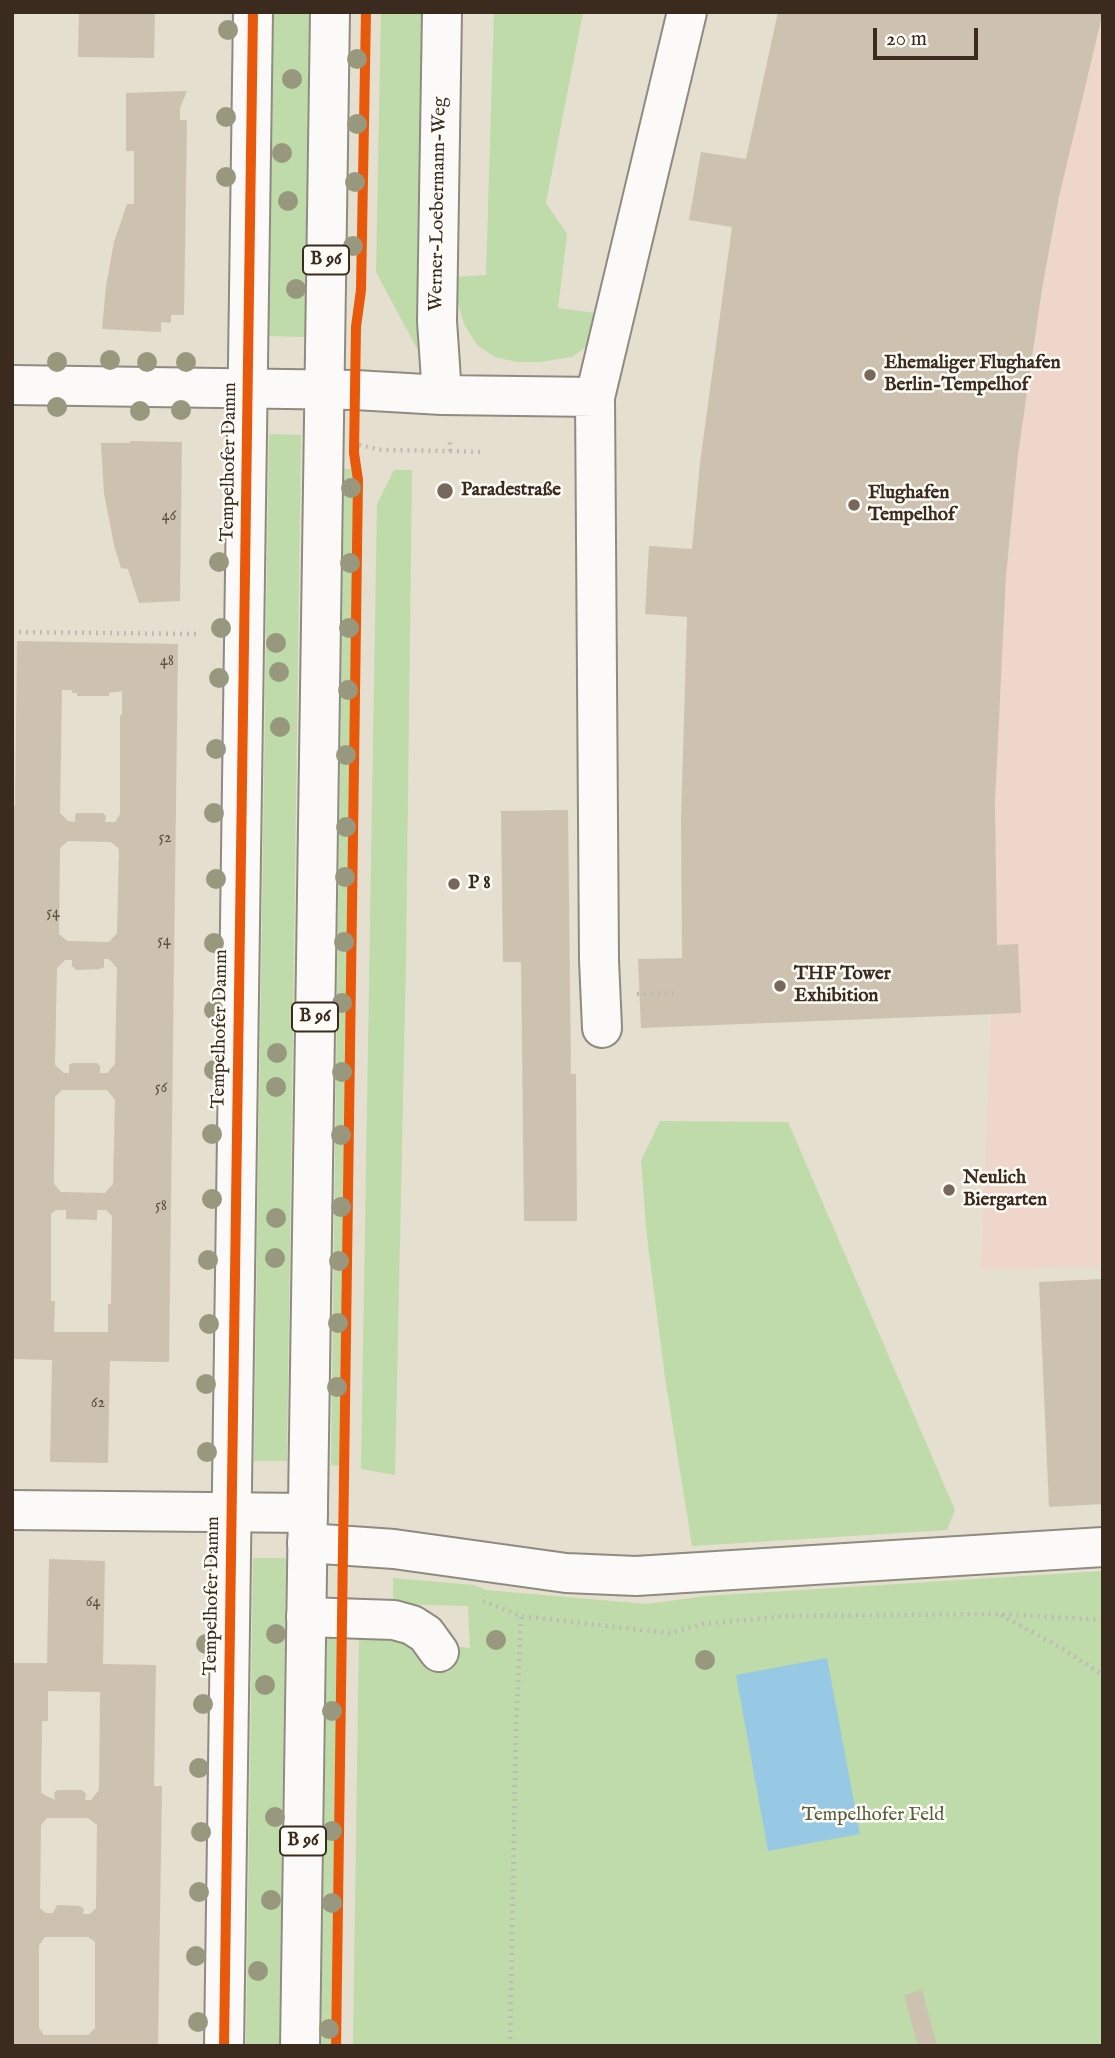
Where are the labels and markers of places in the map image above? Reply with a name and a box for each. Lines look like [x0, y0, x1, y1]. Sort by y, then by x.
place label: Ehemaliger Flughafen Berlin-Tempelhof [884, 353, 1061, 397]
marker: Ehemaliger Flughafen Berlin-Tempelhof [862, 367, 878, 383]
place label: Paradestraße [461, 480, 561, 502]
marker: Paradestraße [435, 481, 455, 501]
place label: Flughafen Tempelhof [868, 483, 955, 527]
marker: Flughafen Tempelhof [846, 497, 862, 513]
place label: P 8 [468, 873, 491, 895]
marker: P 8 [446, 876, 462, 892]
place label: THF Tower Exhibition [794, 964, 891, 1008]
marker: THF Tower Exhibition [772, 978, 788, 994]
place label: Neulich Biergarten [963, 1168, 1047, 1212]
marker: Neulich Biergarten [941, 1182, 957, 1198]

